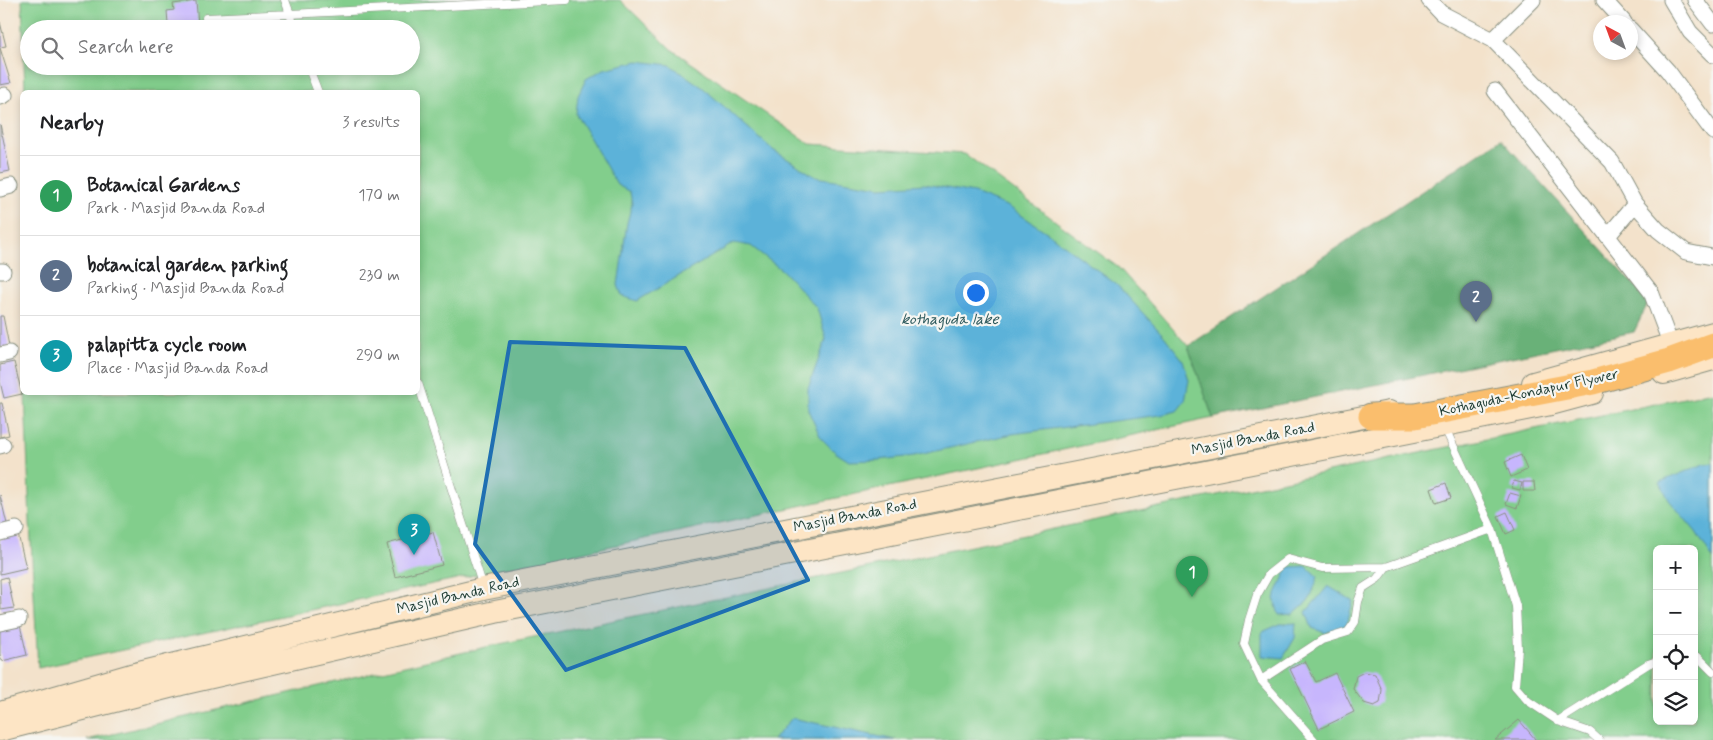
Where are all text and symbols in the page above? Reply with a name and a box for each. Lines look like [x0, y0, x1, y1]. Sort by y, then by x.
north arrow [1593, 15, 1638, 60]
search box [20, 20, 420, 75]
icon: search [38, 34, 66, 62]
text: Search here [78, 35, 174, 60]
text: Nearby [40, 109, 104, 137]
text: 3 results [342, 112, 400, 133]
text: Botanical Gardens [87, 173, 240, 198]
text: 1 [52, 185, 60, 206]
text: 170 m [358, 185, 400, 206]
text: Park · Masjid Banda Road [87, 198, 265, 219]
text: botanical garden parking [87, 253, 288, 278]
text: 2 [52, 265, 60, 286]
text: 230 m [359, 265, 400, 286]
text: Parking · Masjid Banda Road [87, 278, 284, 299]
your location [963, 280, 989, 306]
pin: 2 [1460, 281, 1492, 322]
water label: kothaguda lake [901, 309, 999, 330]
text: palapitta cycle room [87, 333, 247, 358]
text: 3 [52, 345, 60, 366]
text: 290 m [356, 345, 400, 366]
text: Place · Masjid Banda Road [87, 358, 268, 379]
street label: Kothaguda-Kondapur Flyover [1437, 364, 1621, 422]
street label: Masjid Banda Road [1189, 417, 1317, 461]
street label: Masjid Banda Road [791, 494, 919, 538]
pin: 3 [398, 514, 430, 555]
map controls [1653, 545, 1698, 725]
button: + [1653, 545, 1698, 590]
pin: 1 [1176, 556, 1208, 597]
street label: Masjid Banda Road [395, 572, 521, 620]
button: − [1653, 590, 1698, 635]
button: locate [1653, 635, 1698, 680]
button: layers [1653, 680, 1698, 725]

